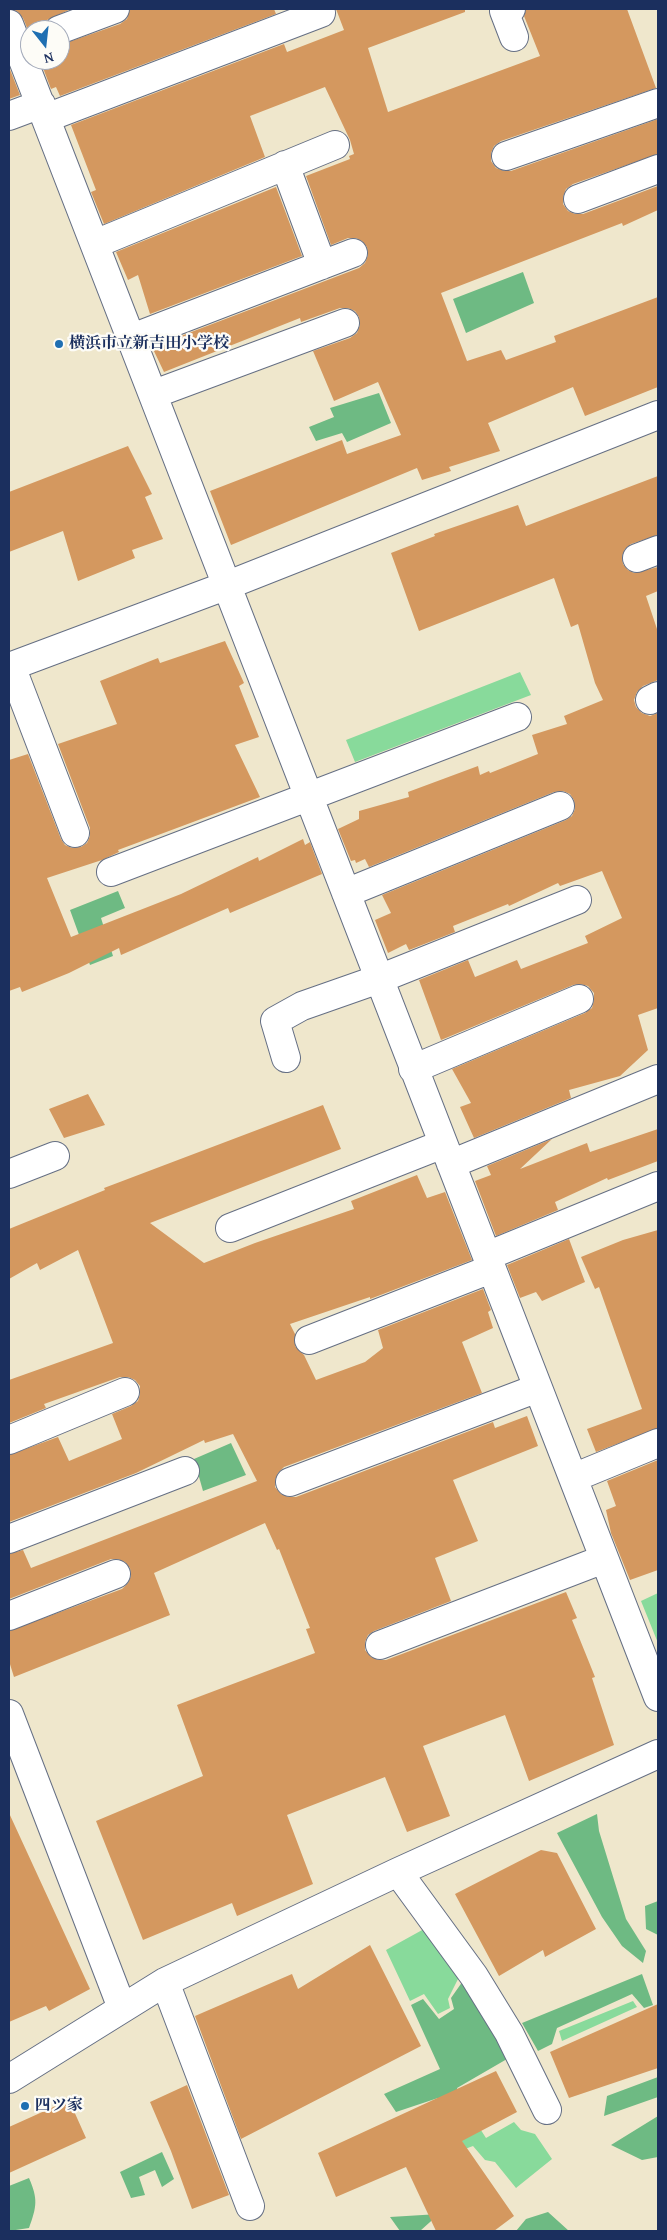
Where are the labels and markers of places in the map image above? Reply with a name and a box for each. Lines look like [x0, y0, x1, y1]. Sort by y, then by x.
place label: 横浜市立新吉田小学校 [69, 334, 229, 354]
marker: 横浜市立新吉田小学校 [53, 338, 65, 350]
place label: 四ツ家 [35, 2096, 83, 2116]
marker: 四ツ家 [19, 2100, 31, 2112]

